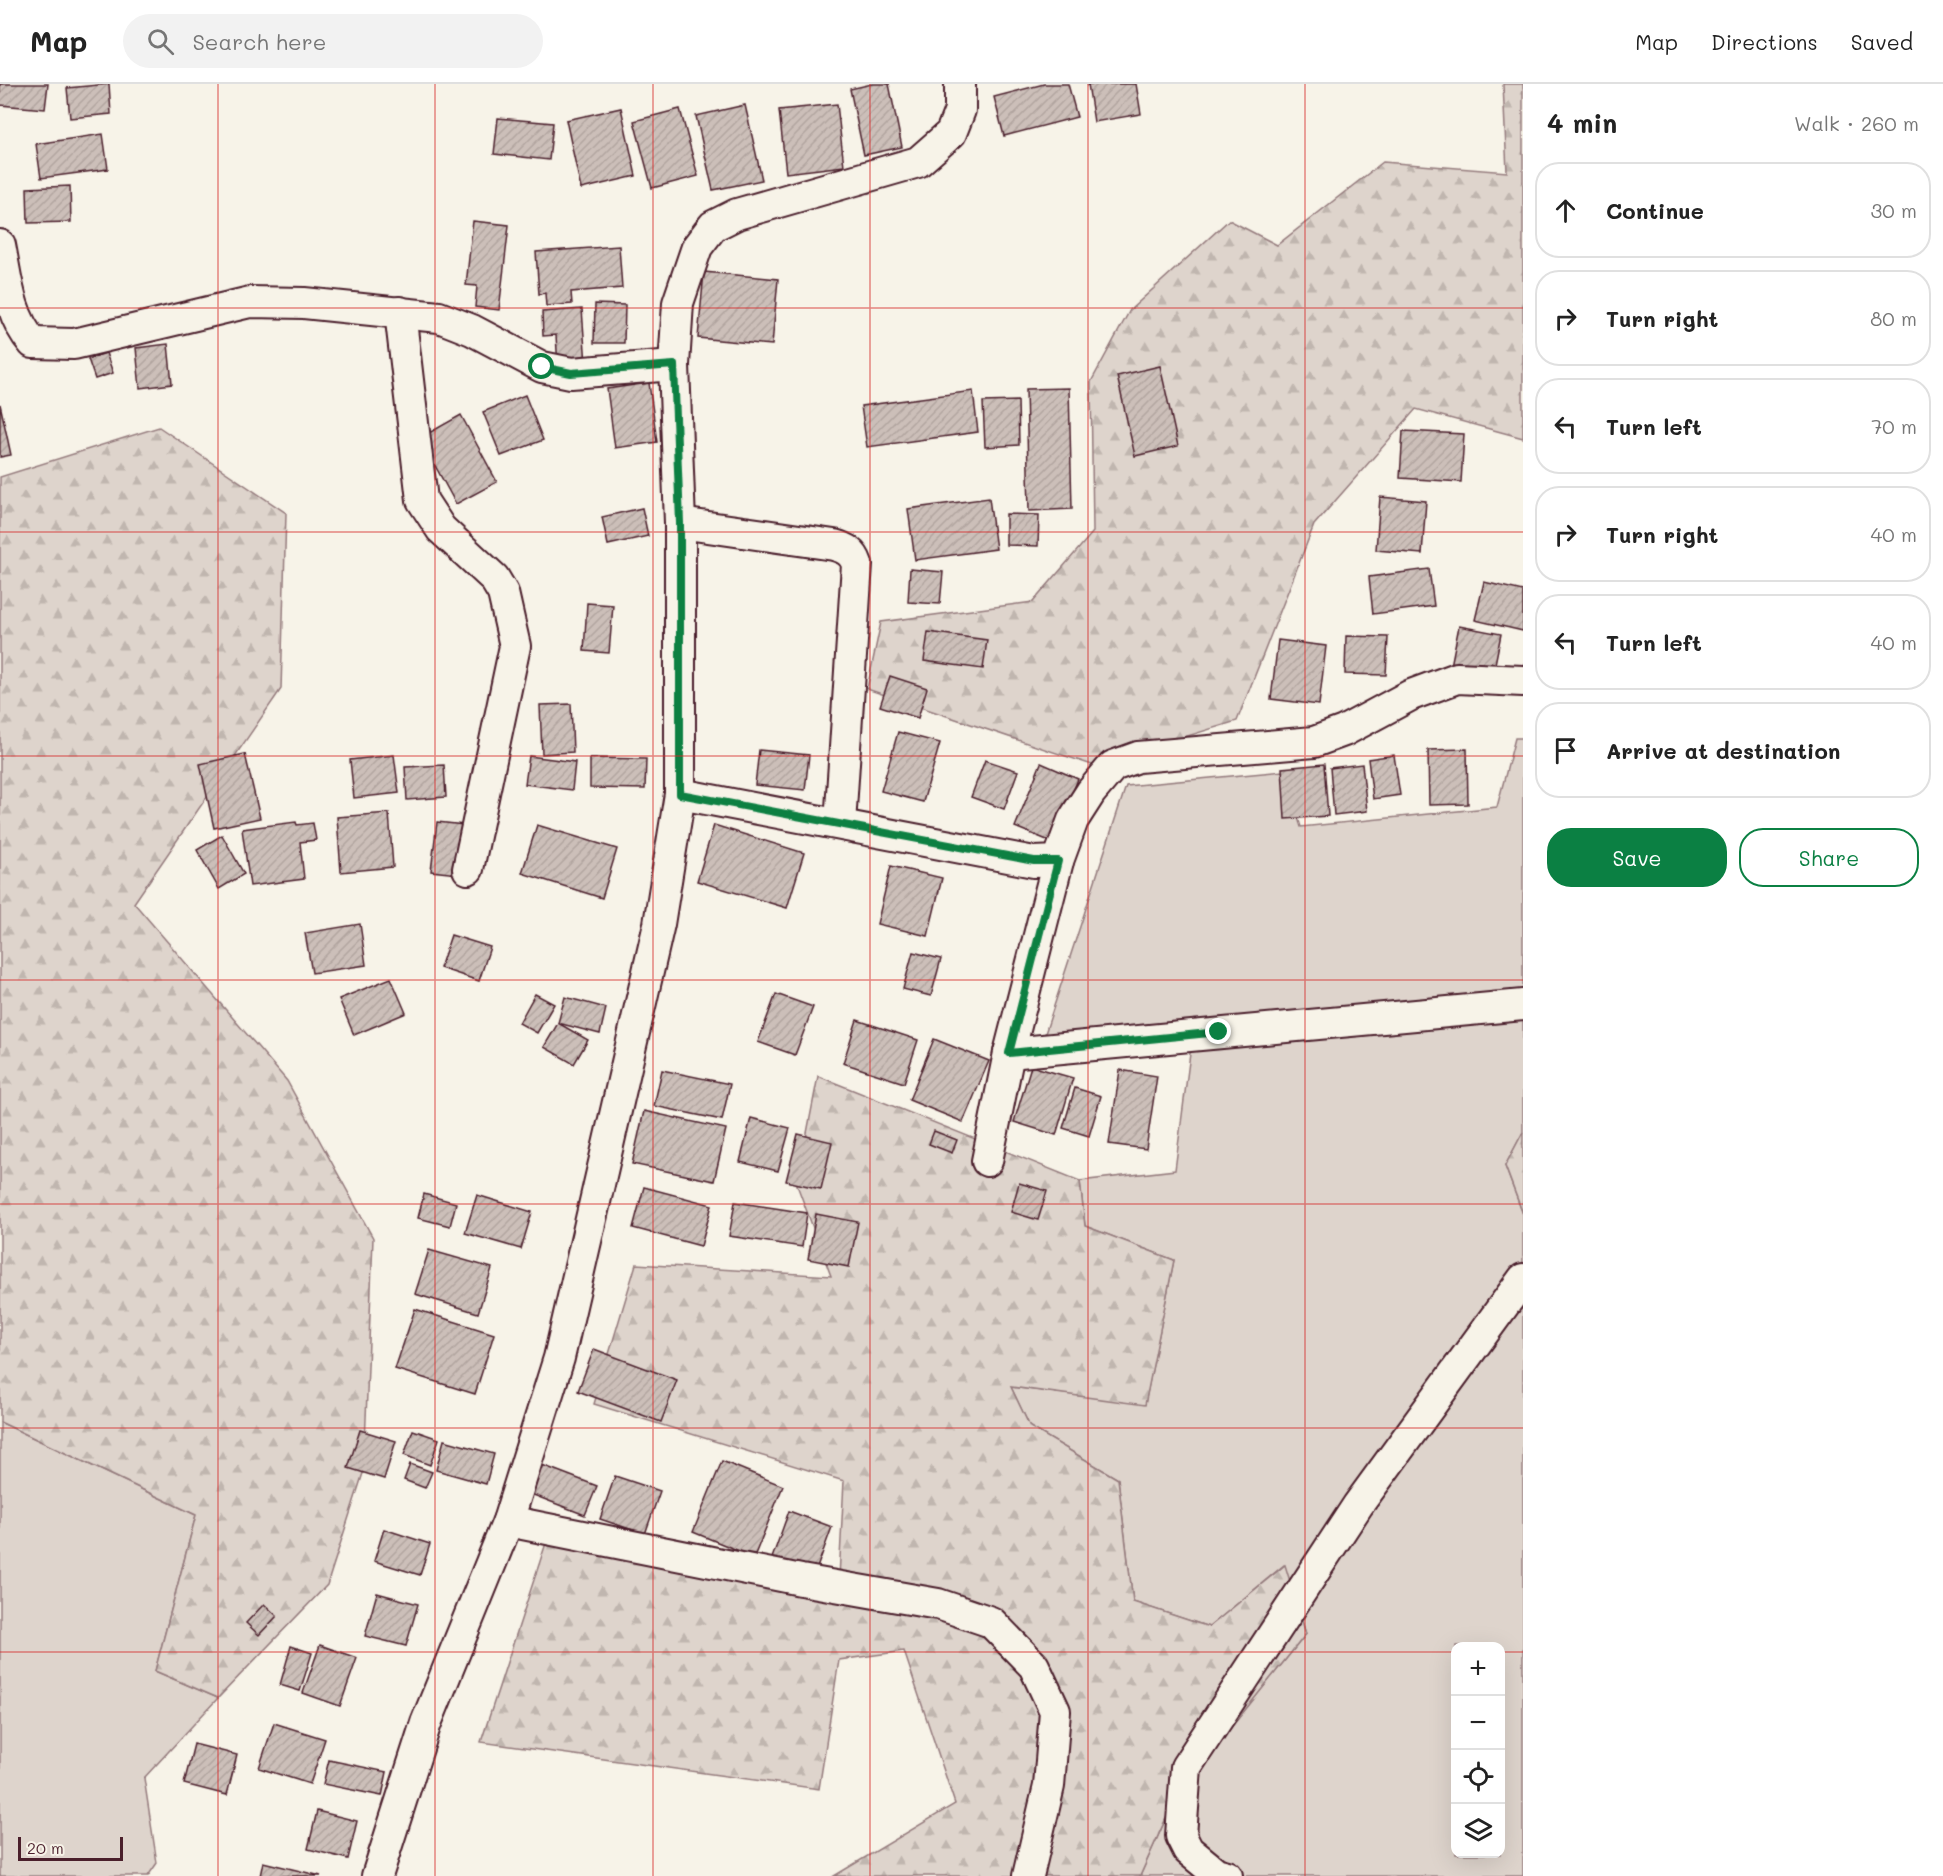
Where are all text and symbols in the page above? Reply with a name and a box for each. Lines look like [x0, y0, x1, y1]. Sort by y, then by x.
search box [123, 14, 543, 68]
text: Map [30, 23, 87, 59]
icon: search [144, 25, 177, 58]
text: Search here [192, 27, 326, 56]
text: Map [1635, 28, 1678, 55]
text: Directions [1711, 28, 1818, 55]
text: Saved [1851, 28, 1913, 55]
text: 4 min [1547, 106, 1617, 140]
text: Walk · 260 m [1794, 110, 1919, 136]
icon: ahead [1549, 194, 1582, 227]
text: Continue [1606, 196, 1704, 225]
text: 30 m [1871, 197, 1917, 223]
icon: right [1549, 302, 1582, 335]
text: Turn right [1606, 304, 1718, 333]
text: 80 m [1870, 305, 1917, 331]
route start [528, 353, 554, 379]
icon: left [1549, 410, 1582, 443]
text: Turn left [1606, 412, 1702, 441]
text: 70 m [1871, 413, 1917, 439]
icon: right [1549, 518, 1582, 551]
text: Turn right [1606, 520, 1718, 549]
text: 40 m [1871, 521, 1917, 547]
icon: left [1549, 626, 1582, 659]
text: Turn left [1606, 628, 1702, 657]
text: 40 m [1871, 629, 1917, 655]
icon: arrive [1549, 734, 1582, 767]
text: Arrive at destination [1606, 736, 1841, 765]
button: Save [1547, 828, 1727, 887]
button: Share [1739, 828, 1919, 887]
route end [1205, 1018, 1231, 1044]
map controls [1451, 1642, 1505, 1858]
button: + [1451, 1642, 1505, 1696]
button: − [1451, 1696, 1505, 1750]
button: locate [1451, 1750, 1505, 1804]
button: layers [1451, 1804, 1505, 1858]
scale bar [18, 1834, 123, 1862]
text: 20 m [27, 1837, 64, 1858]

